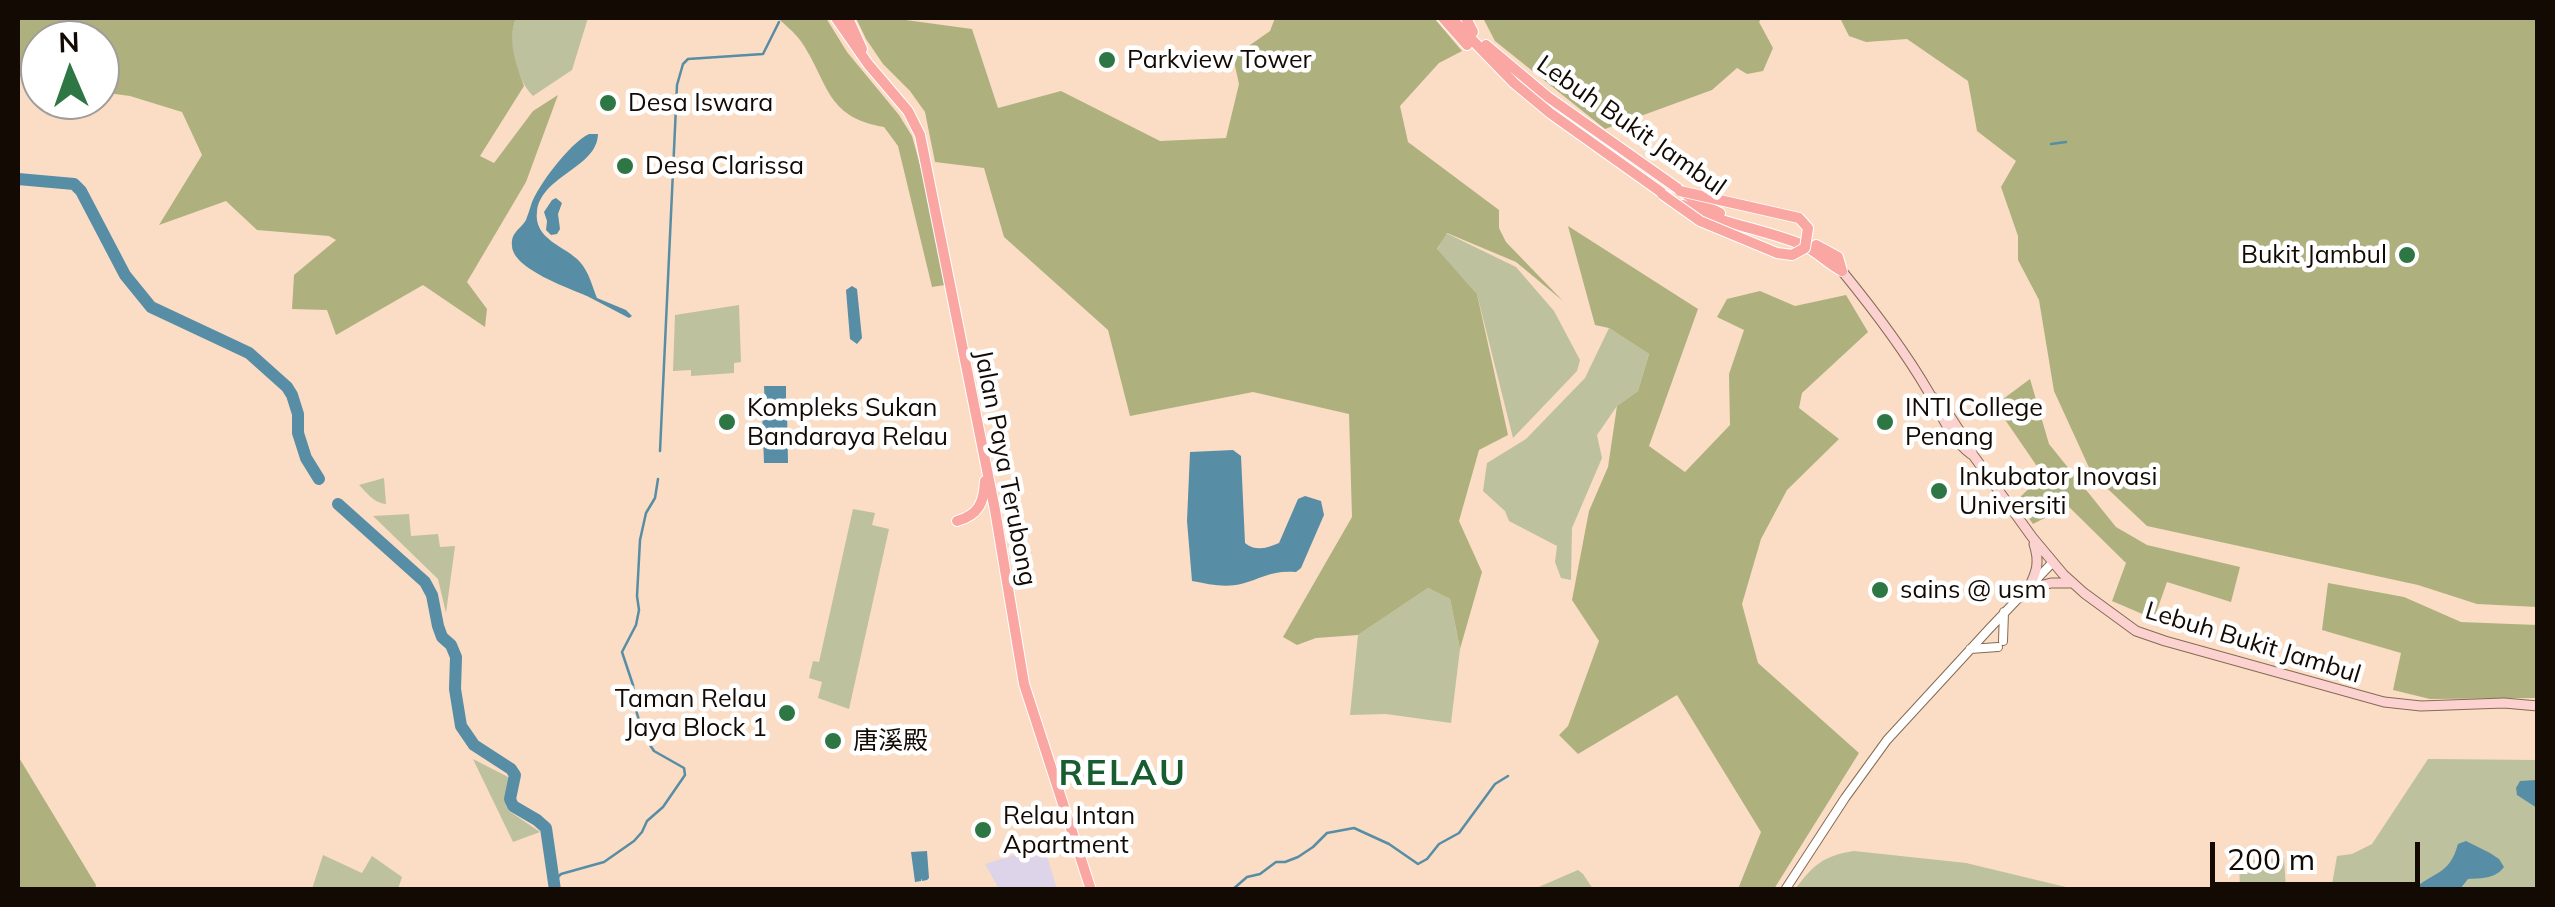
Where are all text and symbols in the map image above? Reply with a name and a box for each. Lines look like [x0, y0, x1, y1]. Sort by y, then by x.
north arrow [20, 20, 120, 120]
text: N [58, 24, 80, 59]
place label: Parkview Tower [1127, 45, 1312, 75]
marker: Parkview Tower [1096, 49, 1118, 71]
street label: Lebuh Bukit Jambul [1531, 50, 1731, 202]
place label: Desa Iswara [628, 88, 773, 118]
marker: Desa Iswara [597, 92, 619, 114]
place label: Desa Clarissa [645, 151, 804, 181]
marker: Desa Clarissa [614, 155, 636, 177]
place label: Bukit Jambul [2241, 240, 2387, 270]
marker: Bukit Jambul [2396, 244, 2418, 266]
street label: Jalan Paya Terubong [967, 347, 1043, 589]
place label: Kompleks Sukan Bandaraya Relau [747, 393, 948, 452]
place label: INTI College Penang [1905, 393, 2043, 452]
marker: Kompleks Sukan Bandaraya Relau [716, 411, 738, 433]
marker: INTI College Penang [1874, 411, 1896, 433]
place label: Inkubator Inovasi Universiti [1959, 462, 2158, 521]
marker: Inkubator Inovasi Universiti [1928, 480, 1950, 502]
place label: sains @ usm [1900, 575, 2046, 605]
marker: sains @ usm [1869, 579, 1891, 601]
street label: Lebuh Bukit Jambul [2142, 596, 2364, 690]
place label: Taman Relau Jaya Block 1 [615, 684, 767, 743]
marker: Taman Relau Jaya Block 1 [776, 702, 798, 724]
place label: 唐溪殿 [853, 726, 928, 756]
marker: 唐溪殿 [822, 730, 844, 752]
district label: RELAU [1059, 753, 1187, 795]
place label: Relau Intan Apartment [1003, 801, 1135, 860]
marker: Relau Intan Apartment [972, 819, 994, 841]
scale bar [2215, 822, 2425, 884]
text: 200 m [2227, 840, 2315, 878]

